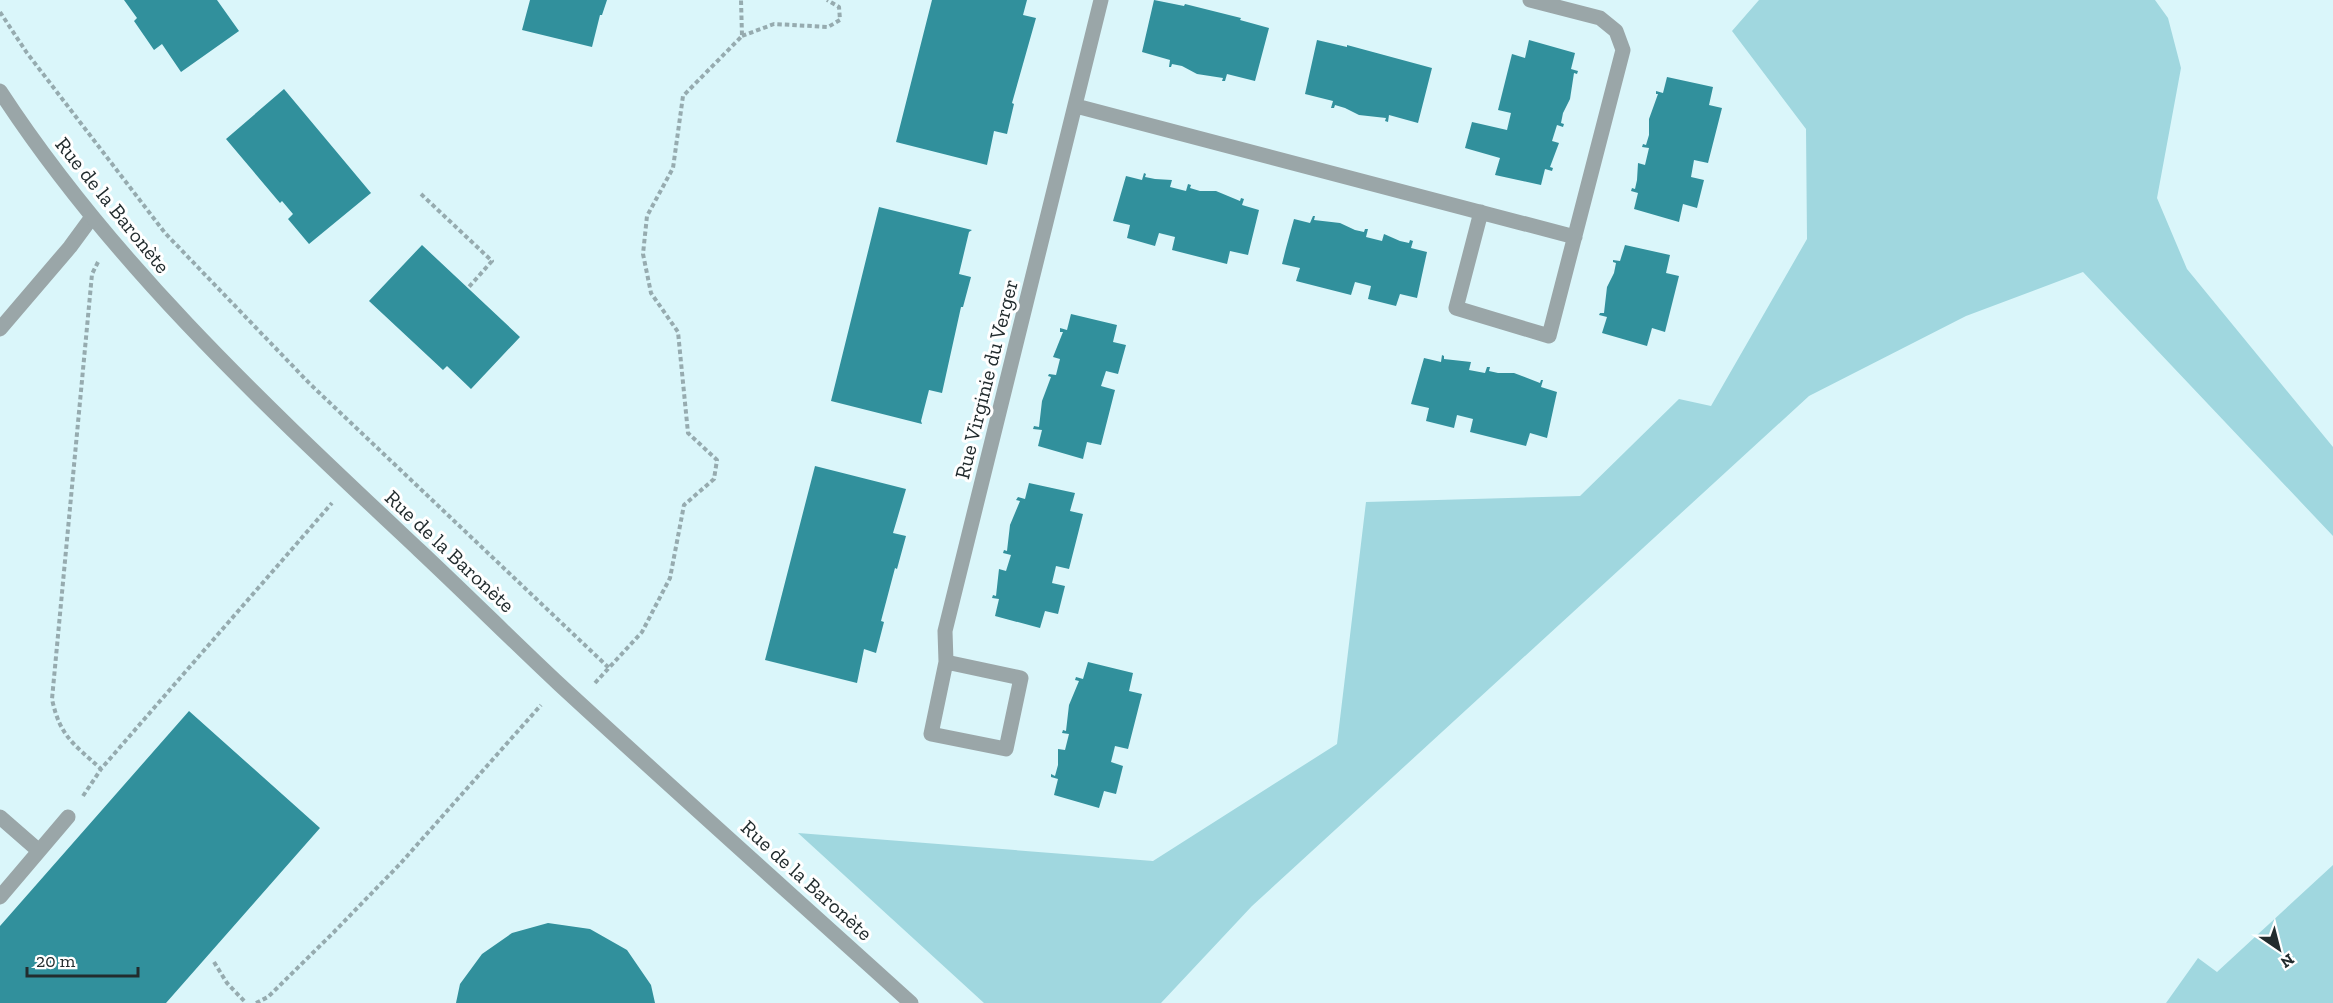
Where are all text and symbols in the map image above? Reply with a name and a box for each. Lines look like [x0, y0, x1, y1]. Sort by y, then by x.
street label: Rue de la Baronète [50, 132, 176, 278]
street label: Rue Virginie du Verger [949, 277, 1023, 481]
street label: Rue de la Baronète [380, 485, 520, 618]
street label: Rue de la Baronète [736, 814, 878, 946]
north arrow [2249, 919, 2309, 979]
scale bar [27, 940, 138, 978]
text: 20 m [36, 950, 76, 972]
text: N [2277, 950, 2298, 972]

